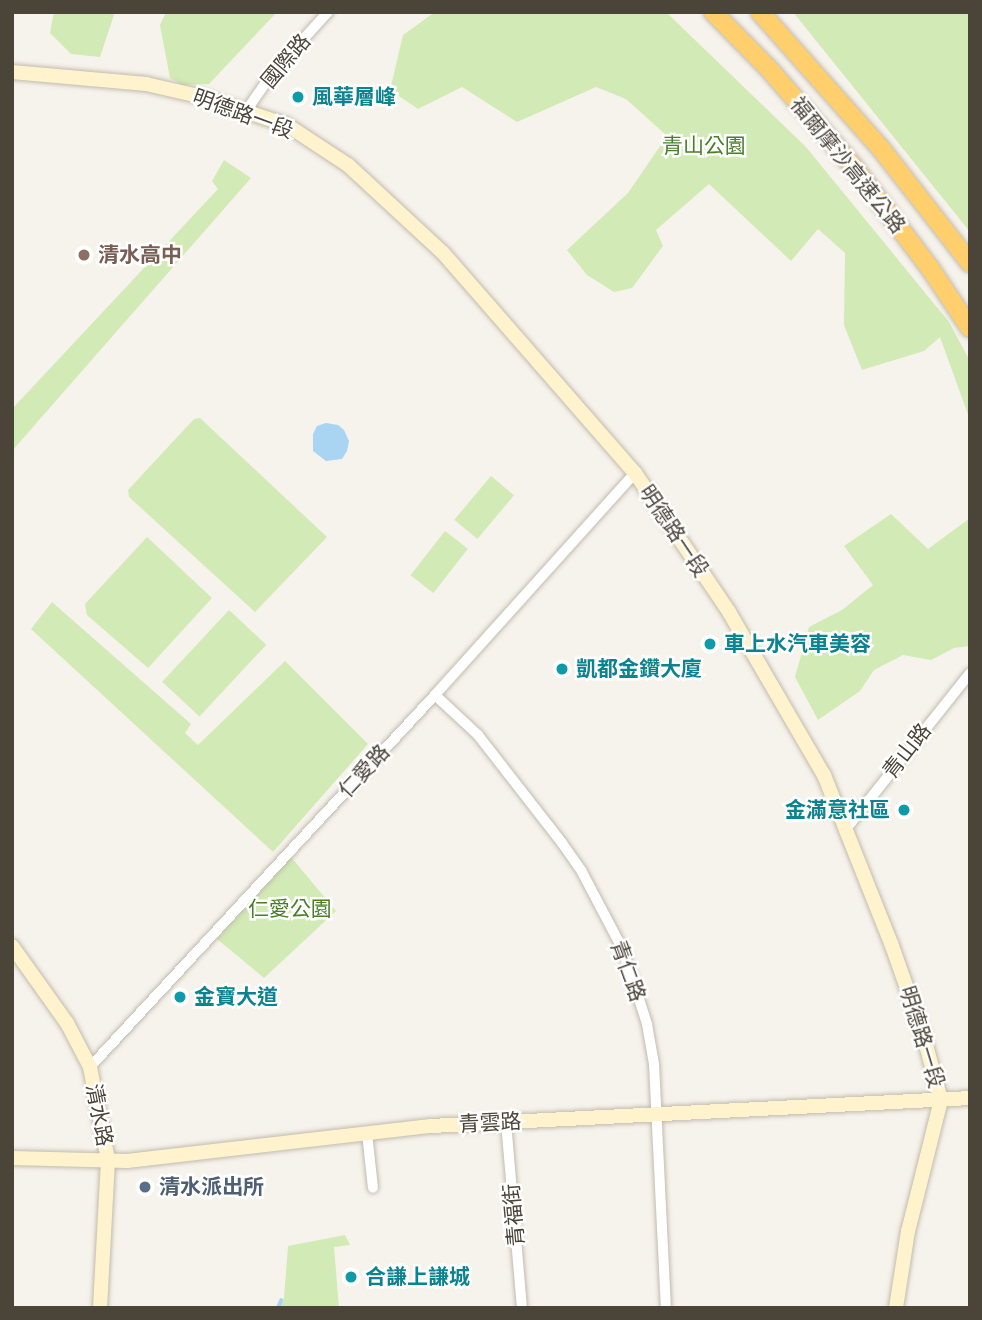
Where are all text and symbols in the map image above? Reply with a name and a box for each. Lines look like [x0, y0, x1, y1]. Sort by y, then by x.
street label: 國際路 [256, 29, 316, 93]
street label: 明德路一段 [189, 84, 297, 144]
place label: 風華層峰 [312, 84, 396, 110]
marker: 風華層峰 [290, 89, 306, 105]
street label: 福爾摩沙高速公路 [785, 92, 911, 238]
park label: 青山公園 [662, 133, 746, 159]
place label: 清水高中 [98, 242, 182, 268]
marker: 清水高中 [76, 247, 92, 263]
street label: 明德路一段 [634, 480, 714, 582]
place label: 車上水汽車美容 [724, 631, 871, 657]
marker: 車上水汽車美容 [702, 636, 718, 652]
place label: 凱都金鑽大廈 [576, 656, 702, 682]
marker: 凱都金鑽大廈 [554, 661, 570, 677]
street label: 青山路 [878, 718, 936, 784]
street label: 仁愛路 [333, 739, 395, 803]
place label: 金滿意社區 [785, 797, 890, 823]
marker: 金滿意社區 [896, 802, 912, 818]
park label: 仁愛公園 [248, 896, 332, 922]
street label: 青仁路 [605, 937, 651, 1005]
street label: 明德路一段 [895, 983, 949, 1091]
place label: 金寶大道 [194, 984, 278, 1010]
marker: 金寶大道 [172, 989, 188, 1005]
street label: 清水路 [81, 1082, 117, 1148]
street label: 青雲路 [458, 1109, 522, 1137]
place label: 清水派出所 [159, 1174, 264, 1200]
marker: 清水派出所 [137, 1179, 153, 1195]
street label: 青福街 [499, 1183, 529, 1247]
place label: 合謙上謙城 [365, 1264, 470, 1290]
marker: 合謙上謙城 [343, 1269, 359, 1285]

